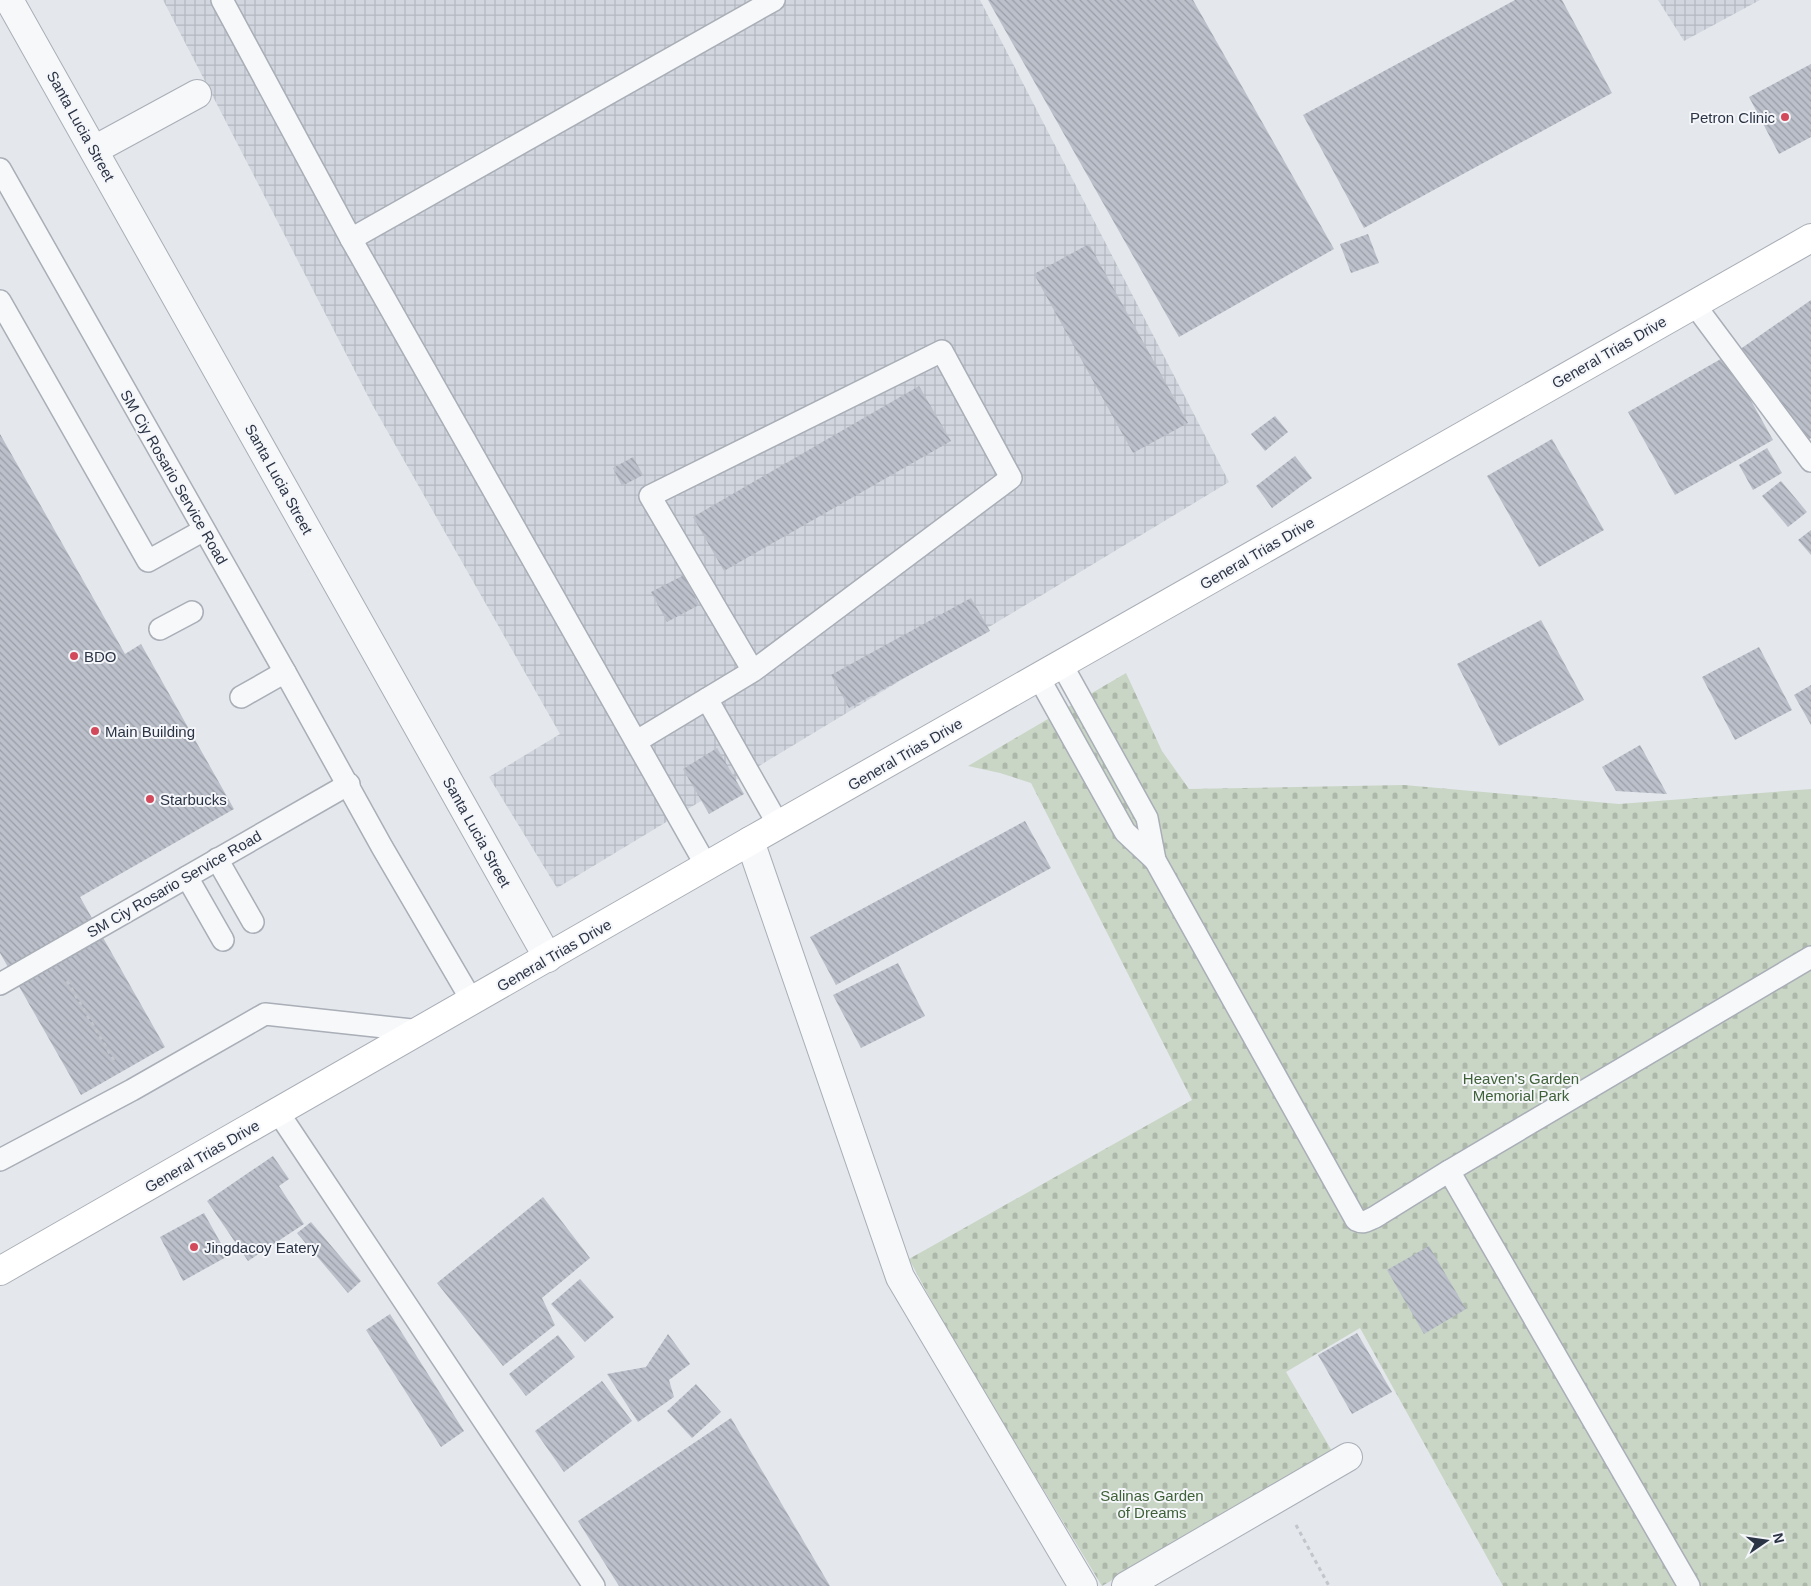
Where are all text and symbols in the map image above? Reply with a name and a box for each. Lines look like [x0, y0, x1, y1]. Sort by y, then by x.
street label: Santa Lucia Street [44, 68, 119, 185]
place label: Petron Clinic [1690, 109, 1775, 126]
marker: Petron Clinic [1779, 111, 1791, 123]
street label: General Trias Drive [1549, 312, 1669, 392]
street label: SM Ciy Rosario Service Road [117, 387, 231, 567]
street label: Santa Lucia Street [242, 421, 317, 538]
street label: General Trias Drive [1197, 513, 1317, 593]
place label: BDO [84, 648, 117, 665]
marker: BDO [68, 650, 80, 662]
street label: General Trias Drive [845, 714, 965, 794]
place label: Main Building [105, 723, 195, 740]
marker: Main Building [89, 725, 101, 737]
street label: Santa Lucia Street [440, 774, 515, 891]
place label: Starbucks [160, 791, 227, 808]
marker: Starbucks [144, 793, 156, 805]
street label: SM Ciy Rosario Service Road [84, 827, 264, 941]
street label: General Trias Drive [494, 915, 614, 995]
park label: Heaven's Garden Memorial Park [1463, 1070, 1579, 1104]
street label: General Trias Drive [142, 1116, 262, 1196]
place label: Jingdacoy Eatery [204, 1239, 320, 1256]
marker: Jingdacoy Eatery [188, 1241, 200, 1253]
park label: Salinas Garden of Dreams [1100, 1487, 1204, 1521]
north arrow [1741, 1516, 1791, 1566]
text: N [1770, 1531, 1788, 1545]

